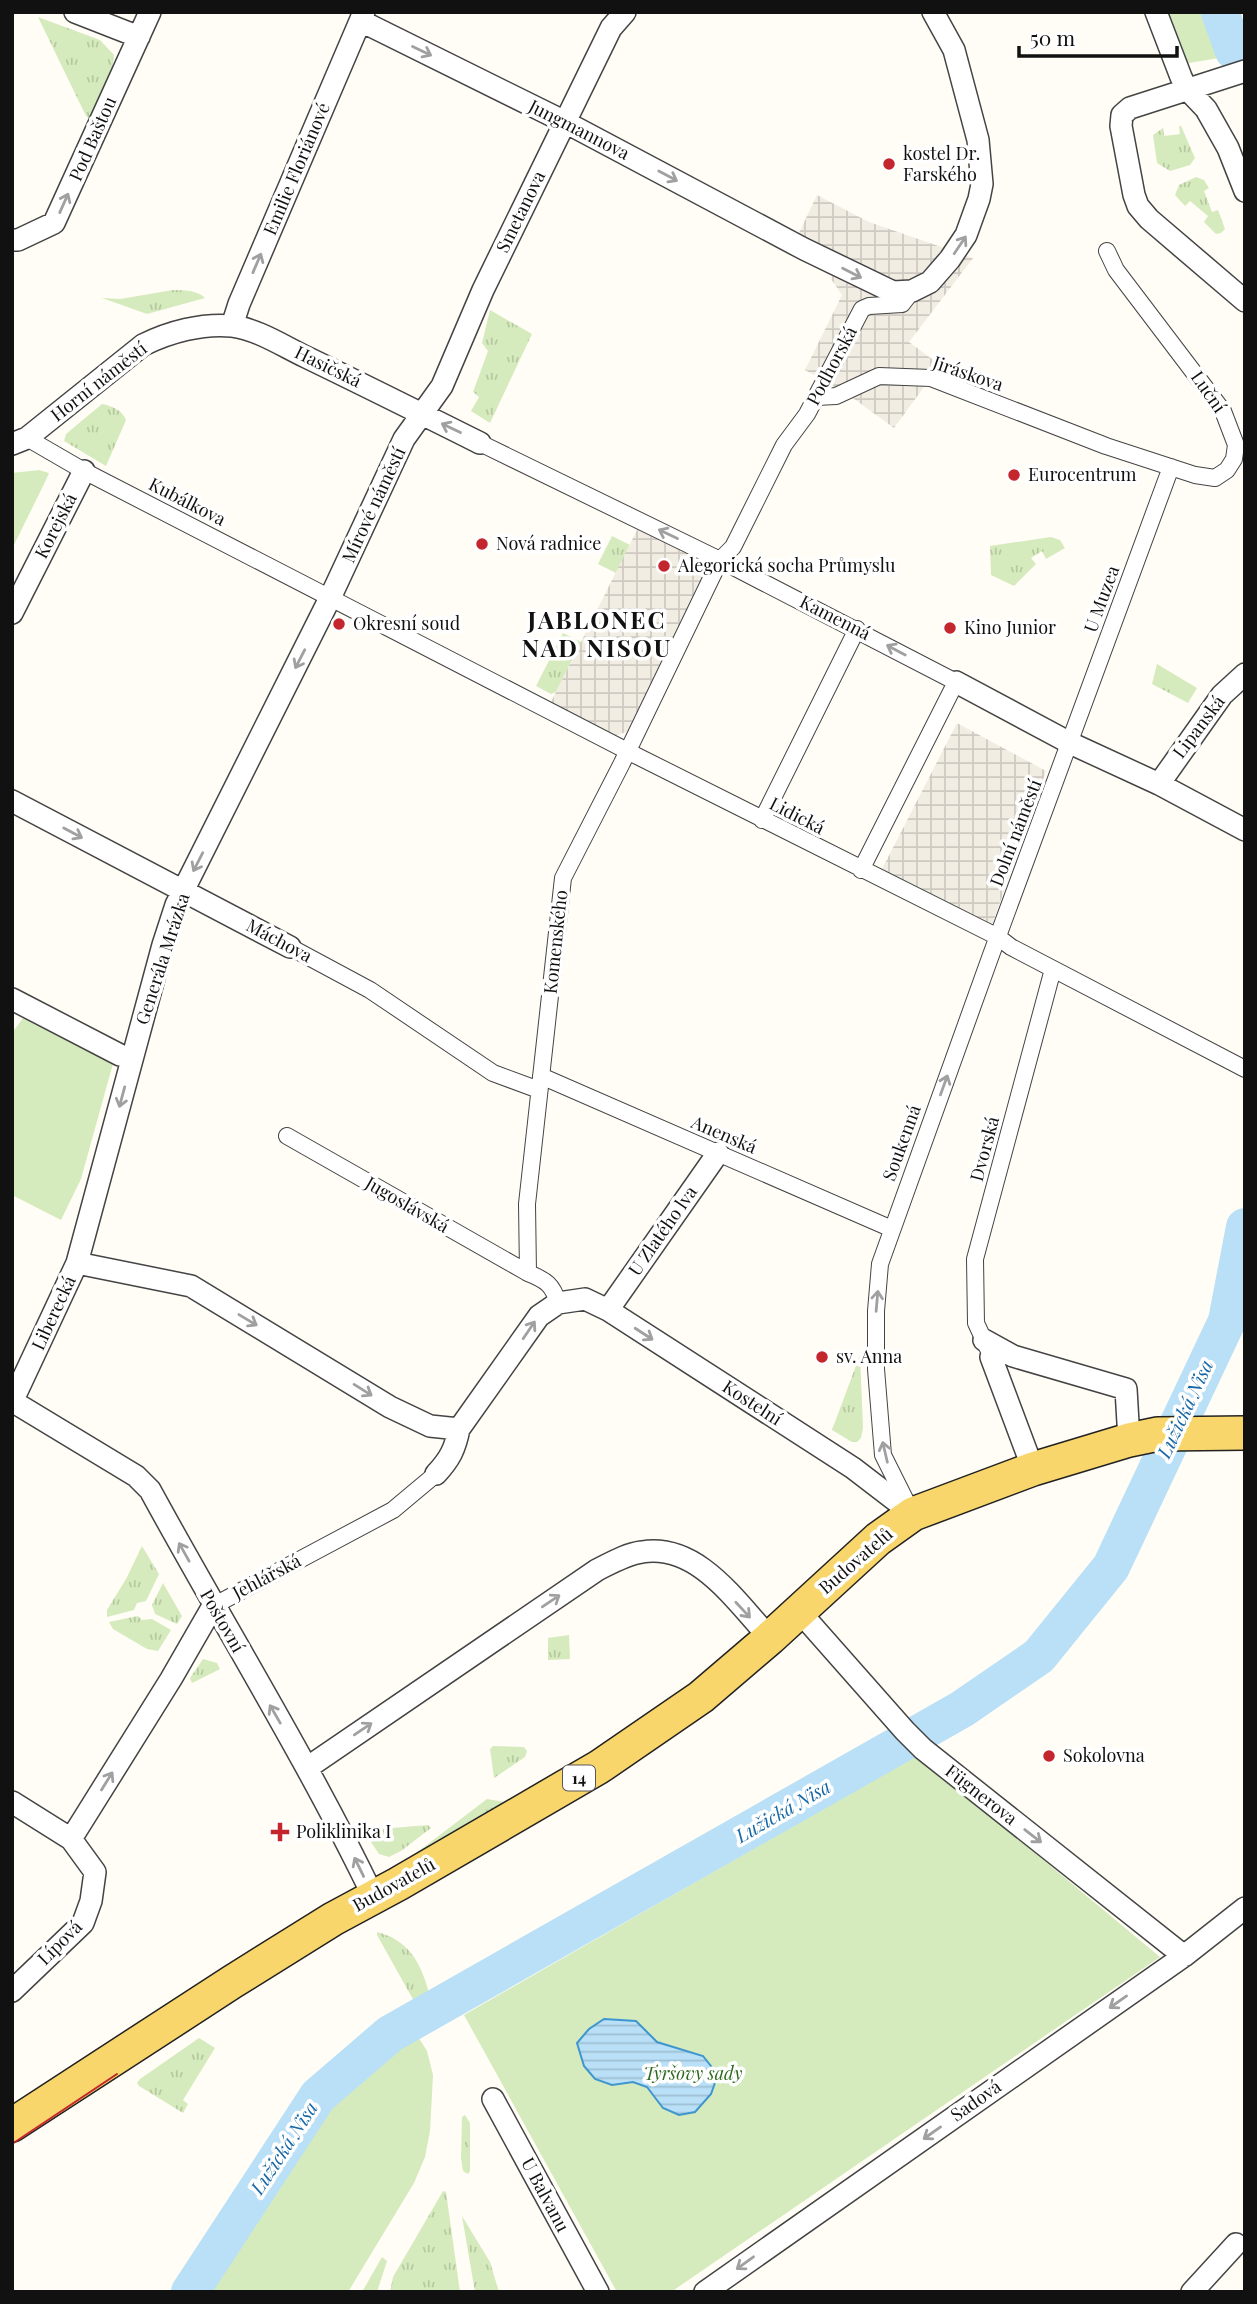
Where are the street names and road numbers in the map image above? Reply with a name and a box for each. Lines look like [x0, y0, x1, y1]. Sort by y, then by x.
street label: Pod Baštou [63, 92, 122, 185]
street label: Jungmannova [524, 93, 634, 165]
street label: Emilie Floriánové [257, 99, 335, 239]
street label: Smetanova [490, 167, 550, 257]
street label: Podhorská [800, 322, 862, 409]
street label: Horní náměstí [45, 336, 152, 426]
street label: Hasičská [291, 340, 366, 393]
street label: Jiráskova [929, 350, 1007, 396]
street label: Luční [1186, 366, 1232, 417]
street label: Mírové náměstí [336, 443, 410, 566]
street label: Kubálkova [145, 472, 230, 531]
street label: Korejská [29, 489, 82, 562]
street label: U Muzea [1078, 562, 1124, 635]
street label: Kamenná [796, 589, 875, 645]
street label: Lipanská [1167, 690, 1230, 763]
street label: Dolní náměstí [984, 776, 1046, 890]
street label: Lidická [766, 791, 829, 839]
street label: Komenského [538, 889, 572, 995]
street label: Generála Mrázka [129, 890, 195, 1027]
street label: Máchova [242, 913, 317, 967]
street label: Soukenná [876, 1101, 926, 1184]
street label: Anenská [687, 1109, 761, 1159]
street label: Dvorská [964, 1114, 1004, 1184]
street label: Jugoslávská [360, 1170, 454, 1238]
street label: U Zlatého lva [622, 1181, 702, 1280]
street label: Liberecká [25, 1272, 81, 1354]
street label: Kostelní [718, 1374, 787, 1430]
street label: Budovatelů [813, 1521, 898, 1599]
street label: Jehlářská [227, 1548, 305, 1605]
street label: Poštovní [195, 1585, 251, 1656]
street label: Fügnerova [941, 1759, 1023, 1830]
road number: 14 [563, 1766, 595, 1790]
street label: Budovatelů [348, 1851, 439, 1917]
street label: Lípová [32, 1915, 87, 1970]
street label: Sadová [945, 2074, 1005, 2126]
street label: U Balvanu [516, 2153, 576, 2236]

